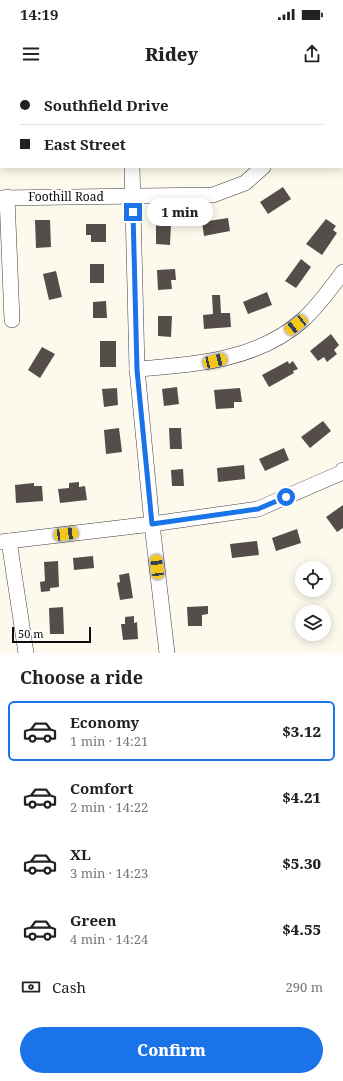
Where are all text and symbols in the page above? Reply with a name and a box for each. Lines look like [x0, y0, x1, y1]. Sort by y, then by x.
text: 14:19 [20, 4, 58, 24]
text: Ridey [145, 42, 198, 66]
icon: menu [20, 43, 42, 65]
icon: share [301, 43, 323, 65]
text: Southfield Drive [44, 95, 169, 115]
text: East Street [44, 134, 126, 154]
street label: Foothill Road [28, 188, 104, 205]
callout: 1 min [147, 198, 213, 226]
route end [124, 203, 142, 221]
text: 1 min [161, 203, 199, 221]
car [283, 313, 309, 337]
car [202, 352, 228, 370]
route start [277, 488, 295, 506]
car [53, 527, 79, 541]
car [150, 554, 164, 580]
map controls [295, 561, 331, 641]
button: locate [295, 561, 331, 597]
button: layers [295, 605, 331, 641]
scale bar [12, 625, 91, 644]
text: 50 m [18, 626, 44, 641]
text: Choose a ride [20, 665, 143, 689]
text: Economy [70, 712, 139, 732]
icon: car [22, 713, 58, 749]
text: $3.12 [282, 721, 321, 741]
text: 1 min · 14:21 [70, 732, 148, 750]
text: Comfort [70, 778, 133, 798]
icon: car [22, 779, 58, 815]
text: $4.21 [282, 787, 321, 807]
text: 2 min · 14:22 [70, 798, 148, 816]
text: XL [70, 844, 91, 864]
icon: car [22, 845, 58, 881]
text: $5.30 [282, 853, 321, 873]
text: 3 min · 14:23 [70, 864, 148, 882]
text: Green [70, 910, 117, 930]
icon: car [22, 911, 58, 947]
text: $4.55 [282, 919, 321, 939]
text: 4 min · 14:24 [70, 930, 148, 948]
icon: cash [20, 976, 42, 998]
text: Cash [52, 977, 86, 997]
text: 290 m [286, 978, 323, 996]
button: Confirm [20, 1027, 323, 1073]

